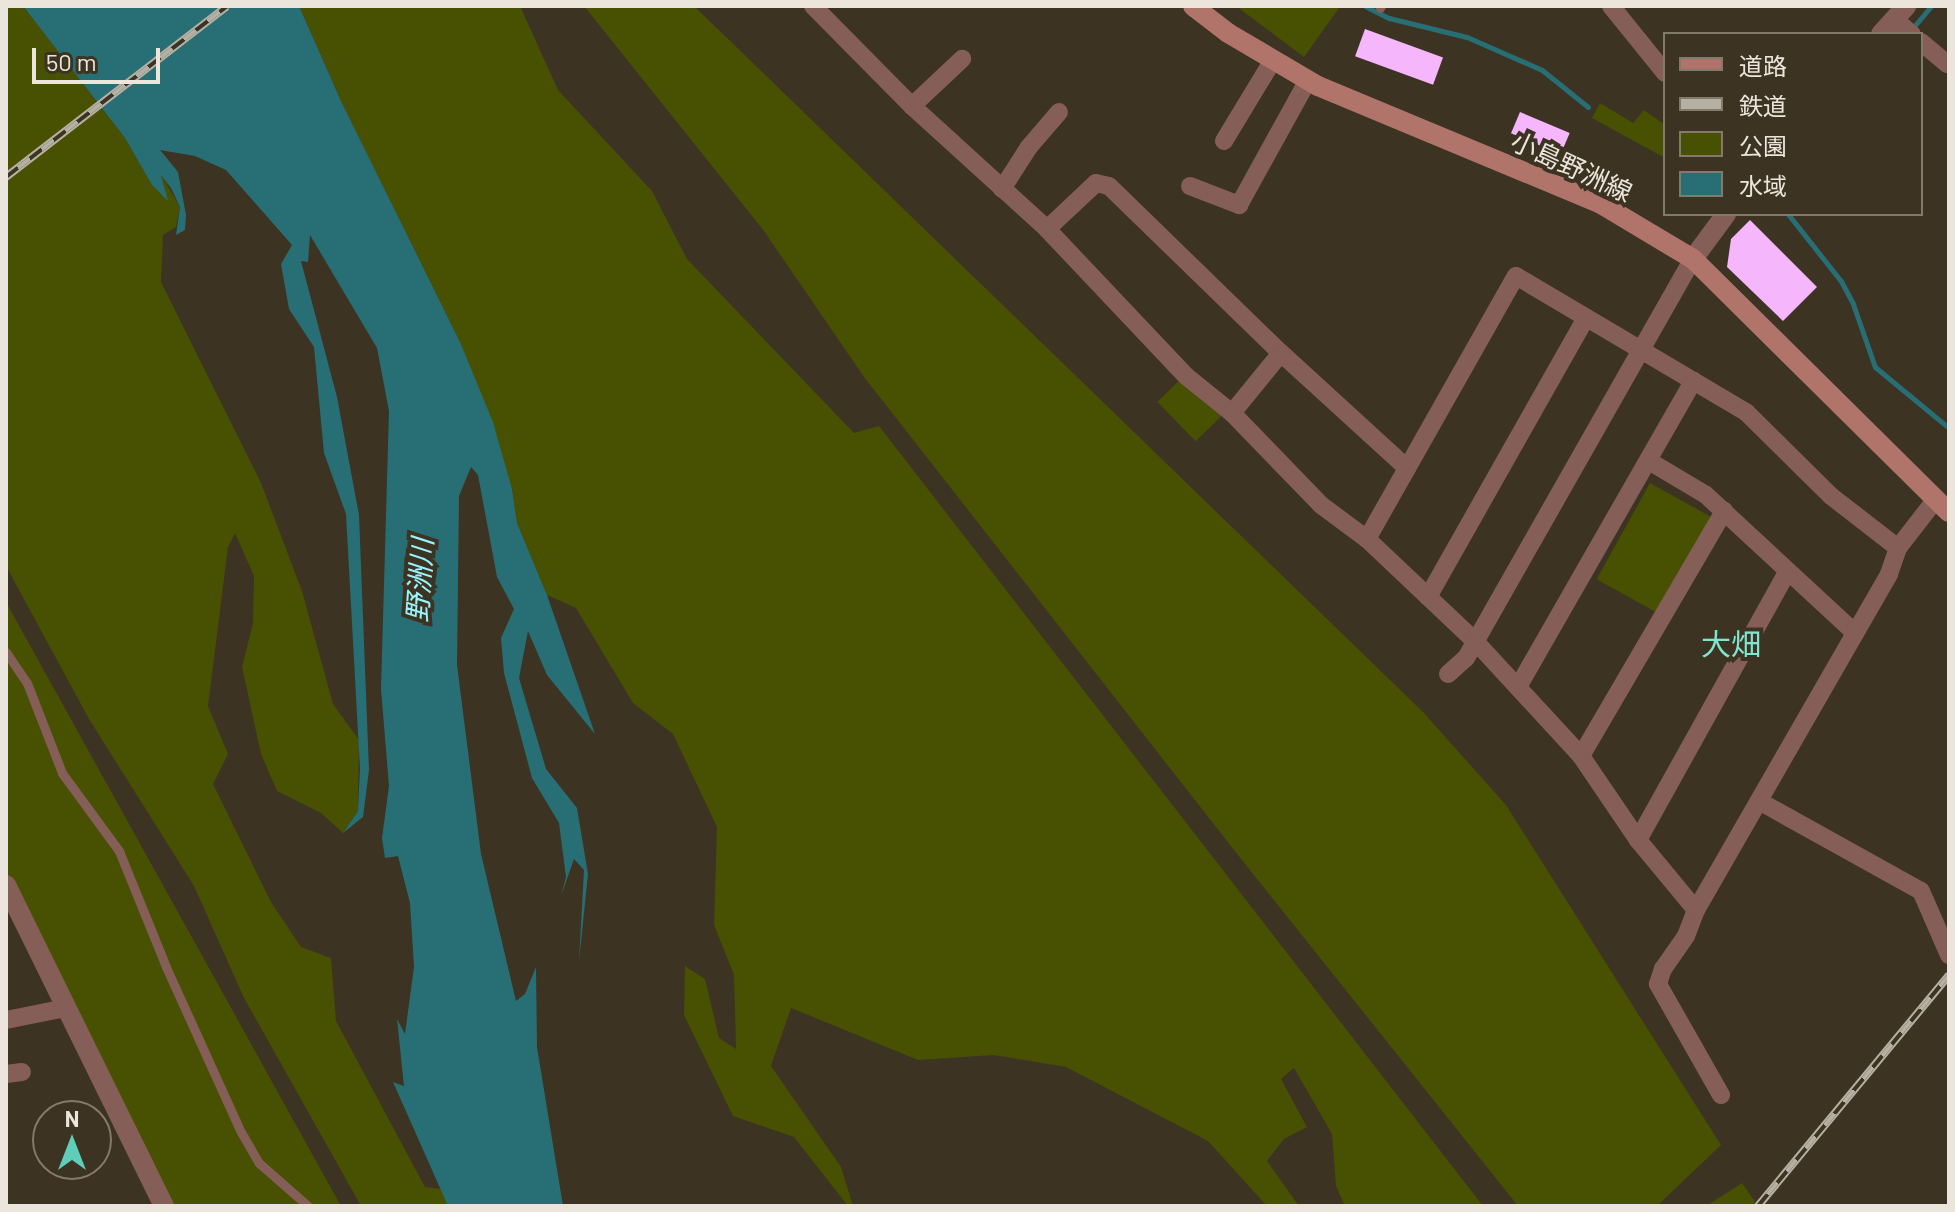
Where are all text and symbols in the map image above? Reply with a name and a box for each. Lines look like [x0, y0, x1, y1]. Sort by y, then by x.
scale bar [36, 32, 164, 82]
legend [1663, 32, 1923, 216]
text: 50 m [46, 47, 97, 76]
text: 道路 [1739, 51, 1787, 80]
text: 鉄道 [1739, 91, 1787, 120]
street label: 小島野洲線 [1506, 124, 1638, 208]
text: 公園 [1739, 131, 1787, 160]
text: 水域 [1739, 171, 1787, 200]
water label: 野洲川 [399, 537, 439, 623]
district label: 大畑 [1701, 625, 1761, 661]
north arrow [32, 1100, 112, 1180]
text: N [65, 1105, 79, 1131]

